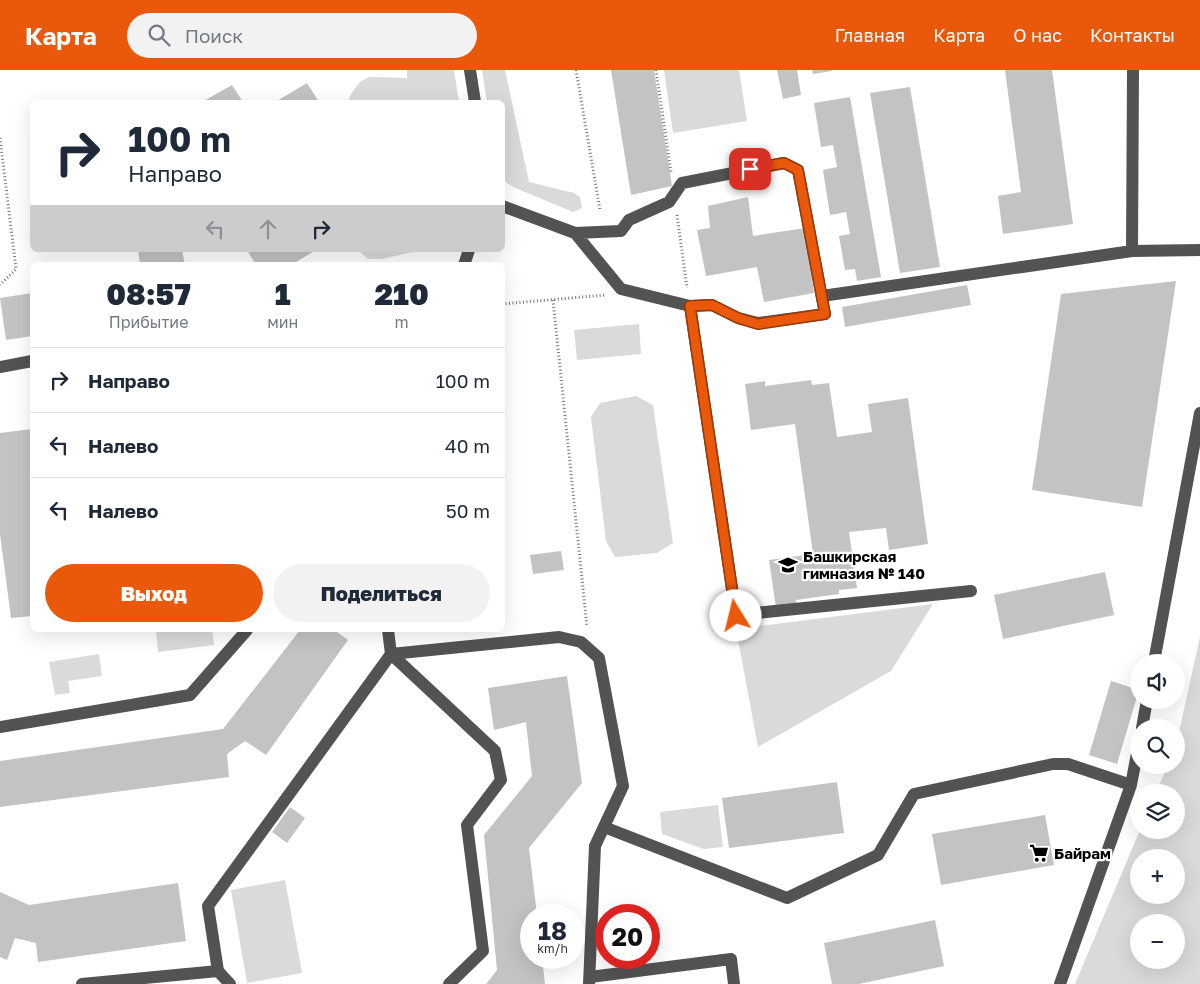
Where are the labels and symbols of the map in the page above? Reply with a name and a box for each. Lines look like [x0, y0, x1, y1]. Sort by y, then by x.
pin [729, 148, 771, 190]
place label: Башкирская гимназия № 140 [803, 547, 925, 582]
school or university icon: Башкирская гимназия № 140 [777, 554, 799, 576]
position arrow [709, 589, 761, 641]
supermarket icon: Байрам [1028, 842, 1050, 864]
place label: Байрам [1054, 844, 1111, 862]
speed limit sign: 20 [595, 904, 660, 969]

